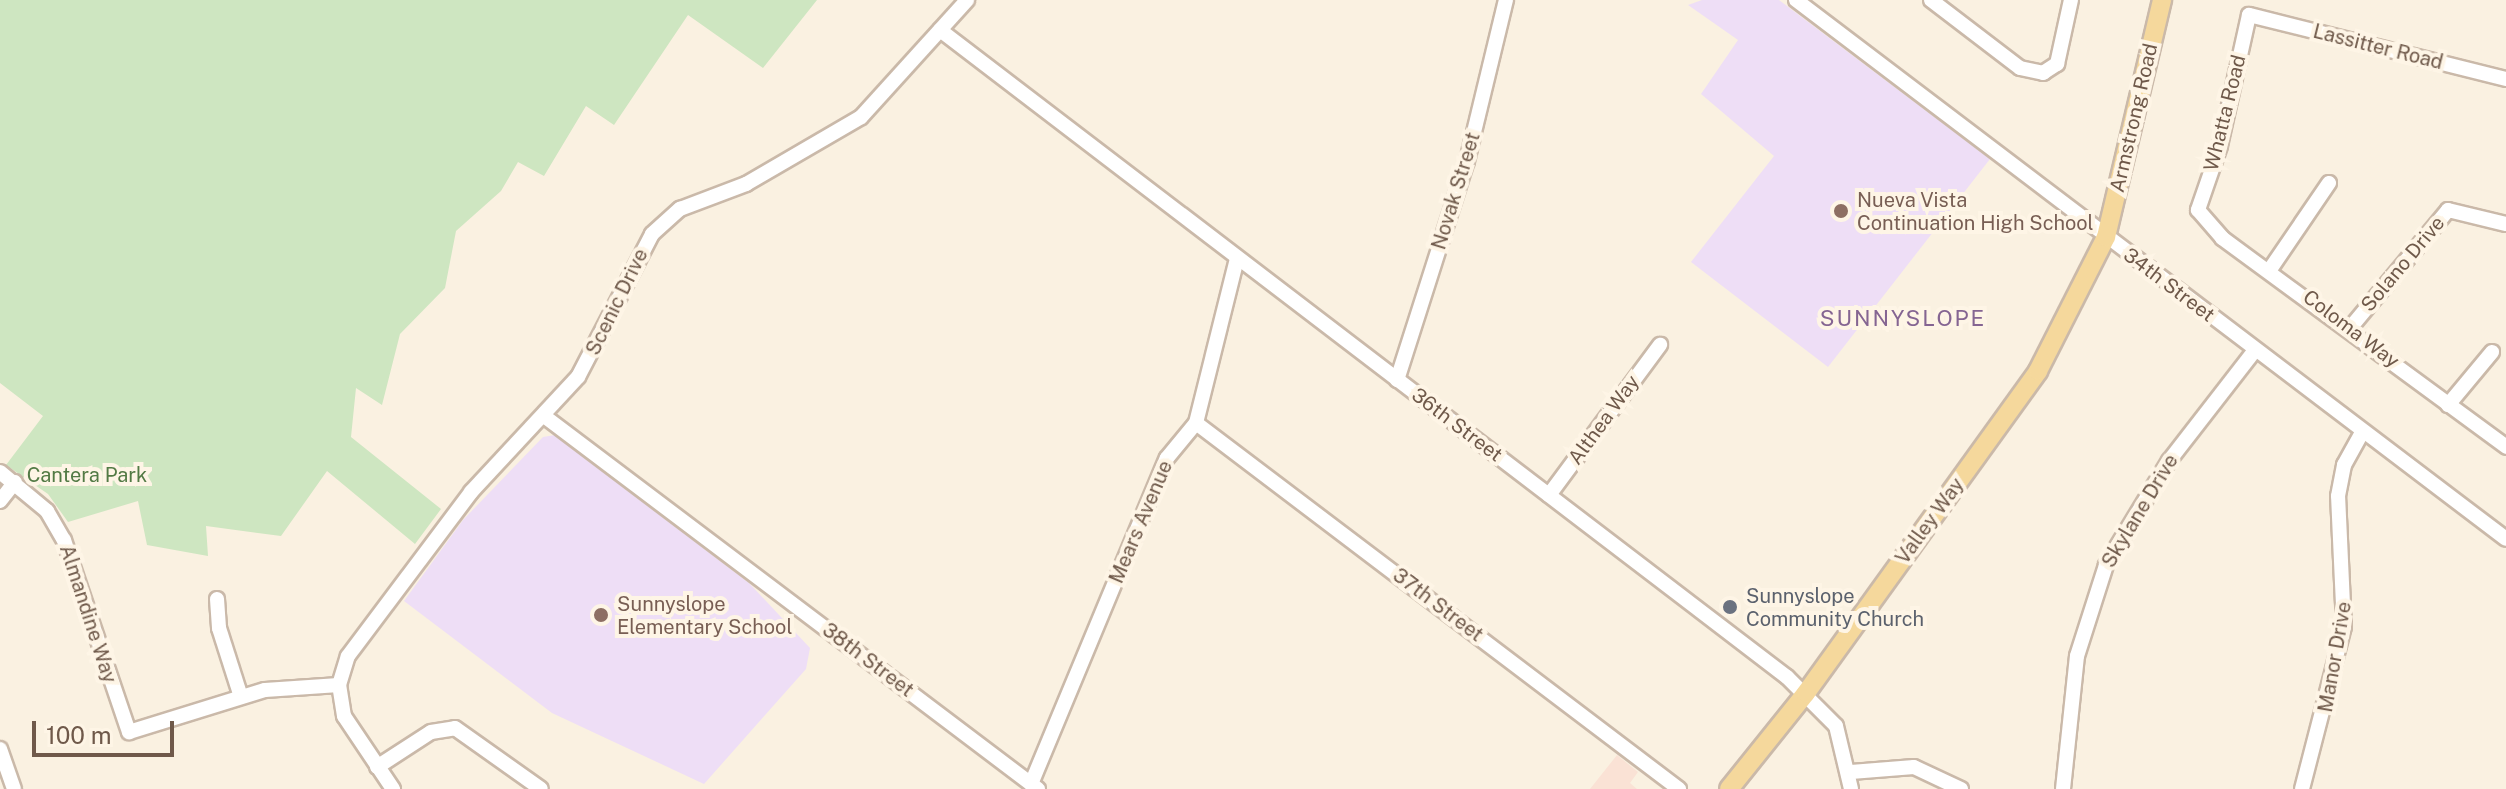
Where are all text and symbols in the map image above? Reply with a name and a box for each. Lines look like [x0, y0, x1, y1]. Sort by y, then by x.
street label: Lassitter Road [2311, 19, 2445, 75]
street label: Armstrong Road [2105, 41, 2163, 195]
street label: Whatta Road [2199, 52, 2251, 174]
street label: Novak Street [1427, 129, 1485, 253]
place label: Nueva Vista Continuation High School [1857, 188, 2094, 235]
marker: Nueva Vista Continuation High School [1832, 202, 1850, 220]
street label: Solano Drive [2356, 211, 2450, 317]
street label: 34th Street [2119, 243, 2219, 327]
street label: Scenic Drive [581, 245, 653, 359]
street label: Coloma Way [2298, 285, 2404, 373]
district label: SUNNYSLOPE [1820, 306, 1986, 332]
street label: Althea Way [1563, 370, 1645, 470]
street label: 36th Street [1407, 383, 1507, 467]
street label: Skylane Drive [2097, 450, 2183, 572]
street label: Mears Avenue [1104, 457, 1178, 587]
park label: Cantera Park [27, 463, 147, 487]
street label: Valley Way [1891, 473, 1969, 569]
street label: Almandine Way [54, 542, 122, 686]
street label: 37th Street [1388, 563, 1488, 647]
place label: Sunnyslope Community Church [1746, 584, 1924, 631]
place label: Sunnyslope Elementary School [617, 592, 793, 639]
marker: Sunnyslope Community Church [1721, 598, 1739, 616]
street label: Manor Drive [2313, 600, 2357, 714]
marker: Sunnyslope Elementary School [592, 606, 610, 624]
street label: 38th Street [818, 618, 918, 702]
scale bar [36, 705, 178, 755]
text: 100 m [46, 721, 112, 749]

